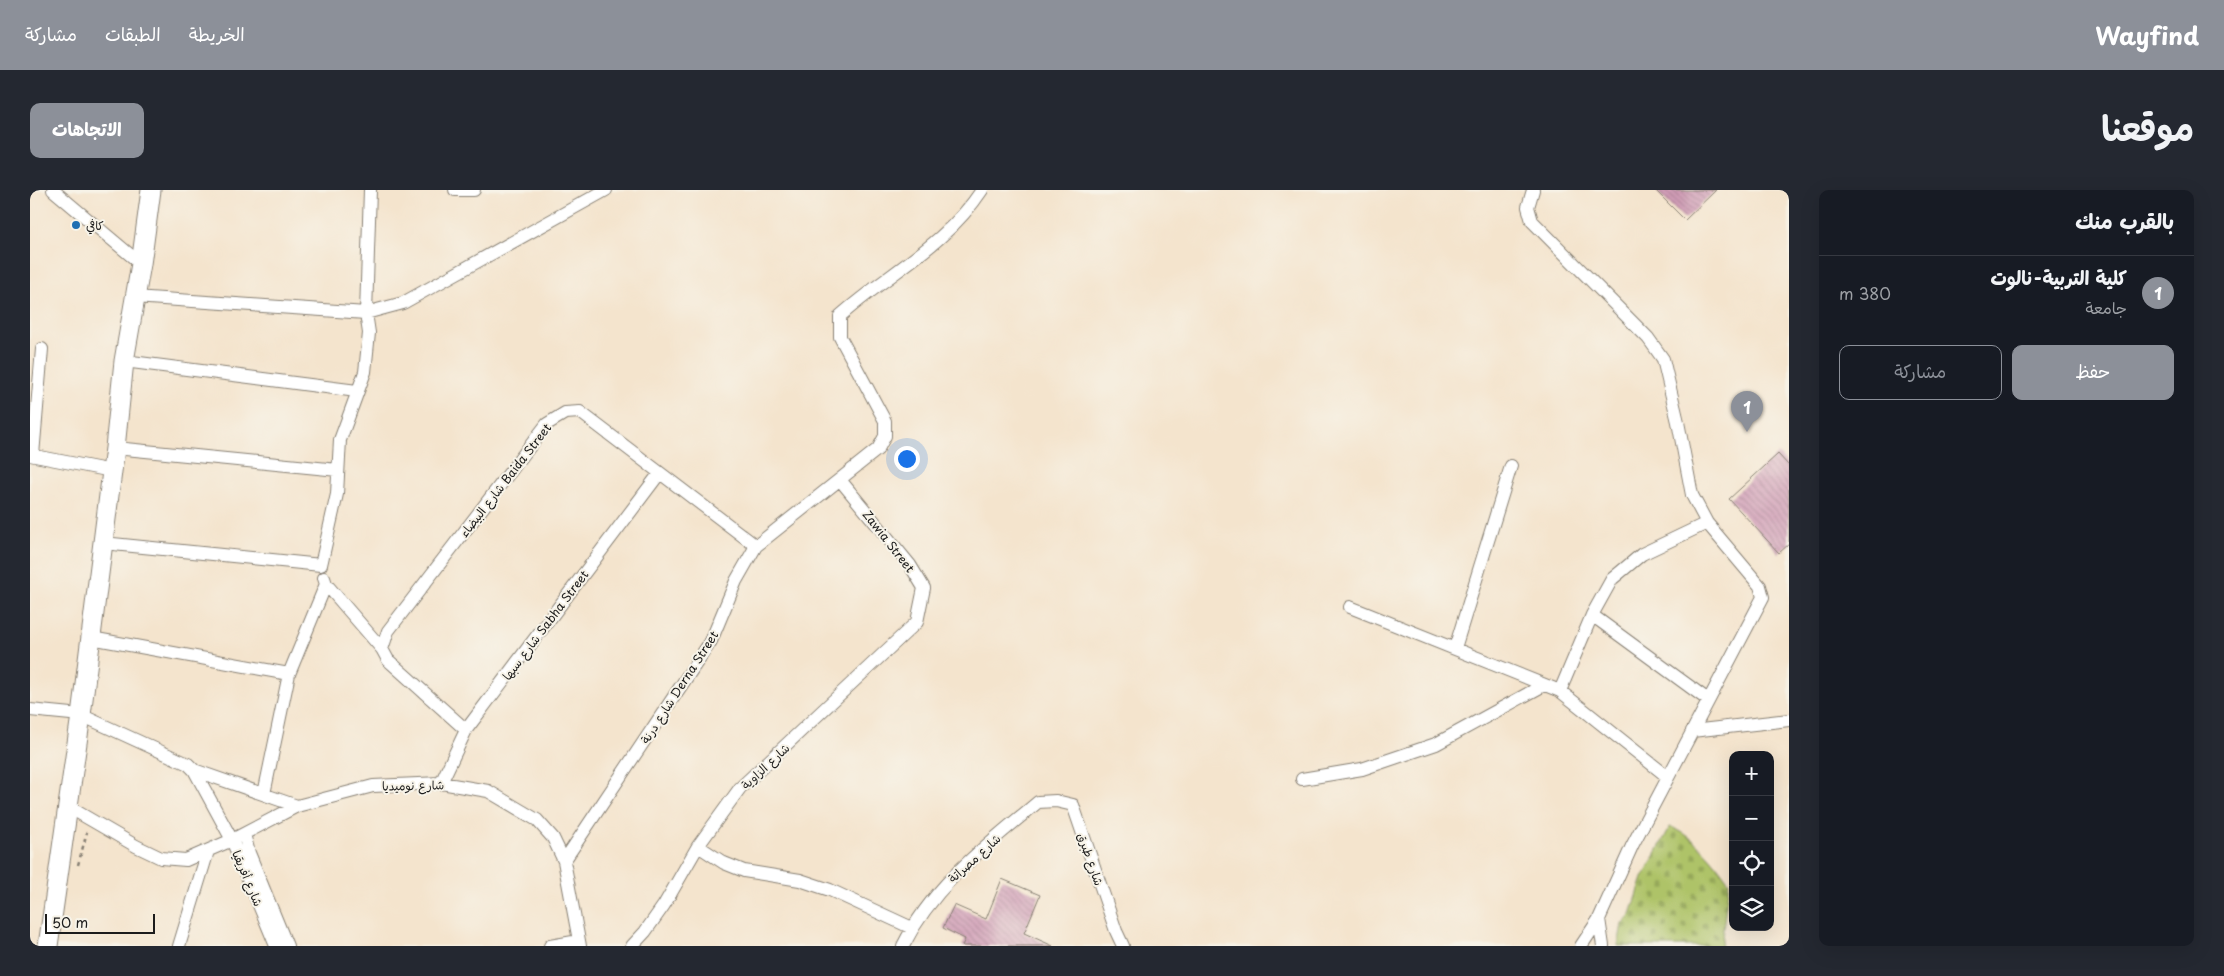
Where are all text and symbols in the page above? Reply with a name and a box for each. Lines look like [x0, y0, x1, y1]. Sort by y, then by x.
text: Wayfind [2095, 17, 2199, 53]
text: مشاركة [25, 20, 77, 47]
text: الطبقات [105, 20, 161, 47]
text: الخريطة [189, 20, 245, 47]
text: موقعنا [2101, 100, 2194, 153]
button: الاتجاهات [30, 103, 144, 158]
text: بالقرب منك [2075, 204, 2174, 236]
place label: كافي [86, 216, 104, 235]
marker: كافي [70, 219, 82, 231]
text: كلية التربية-نالوت [1991, 263, 2127, 291]
text: 380 m [1839, 281, 1891, 305]
text: 1 [2154, 281, 2162, 305]
text: جامعة [2085, 295, 2127, 319]
button: مشاركة [1839, 345, 2002, 400]
button: حفظ [2012, 345, 2174, 400]
pin: 1 [1731, 391, 1763, 432]
street label: شارع البيضاء Baida Street [455, 419, 556, 541]
your location [894, 446, 920, 472]
street label: Zawia Street [859, 506, 919, 576]
street label: شارع سبها Sabha Street [498, 566, 593, 684]
street label: شارع درنة Derna Street [636, 627, 723, 748]
street label: شارع الزاوية [737, 739, 794, 794]
map controls [1729, 751, 1774, 931]
button: + [1729, 751, 1774, 796]
street label: شارع نوميديا [382, 775, 444, 796]
button: − [1729, 796, 1774, 841]
street label: شارع مصراتة [944, 829, 1005, 887]
street label: شارع طبرق [1073, 830, 1108, 888]
button: locate [1729, 841, 1774, 886]
street label: شارع أفريقيا [227, 847, 268, 909]
button: layers [1729, 886, 1774, 931]
scale bar [45, 911, 155, 934]
text: 50 m [52, 912, 88, 933]

